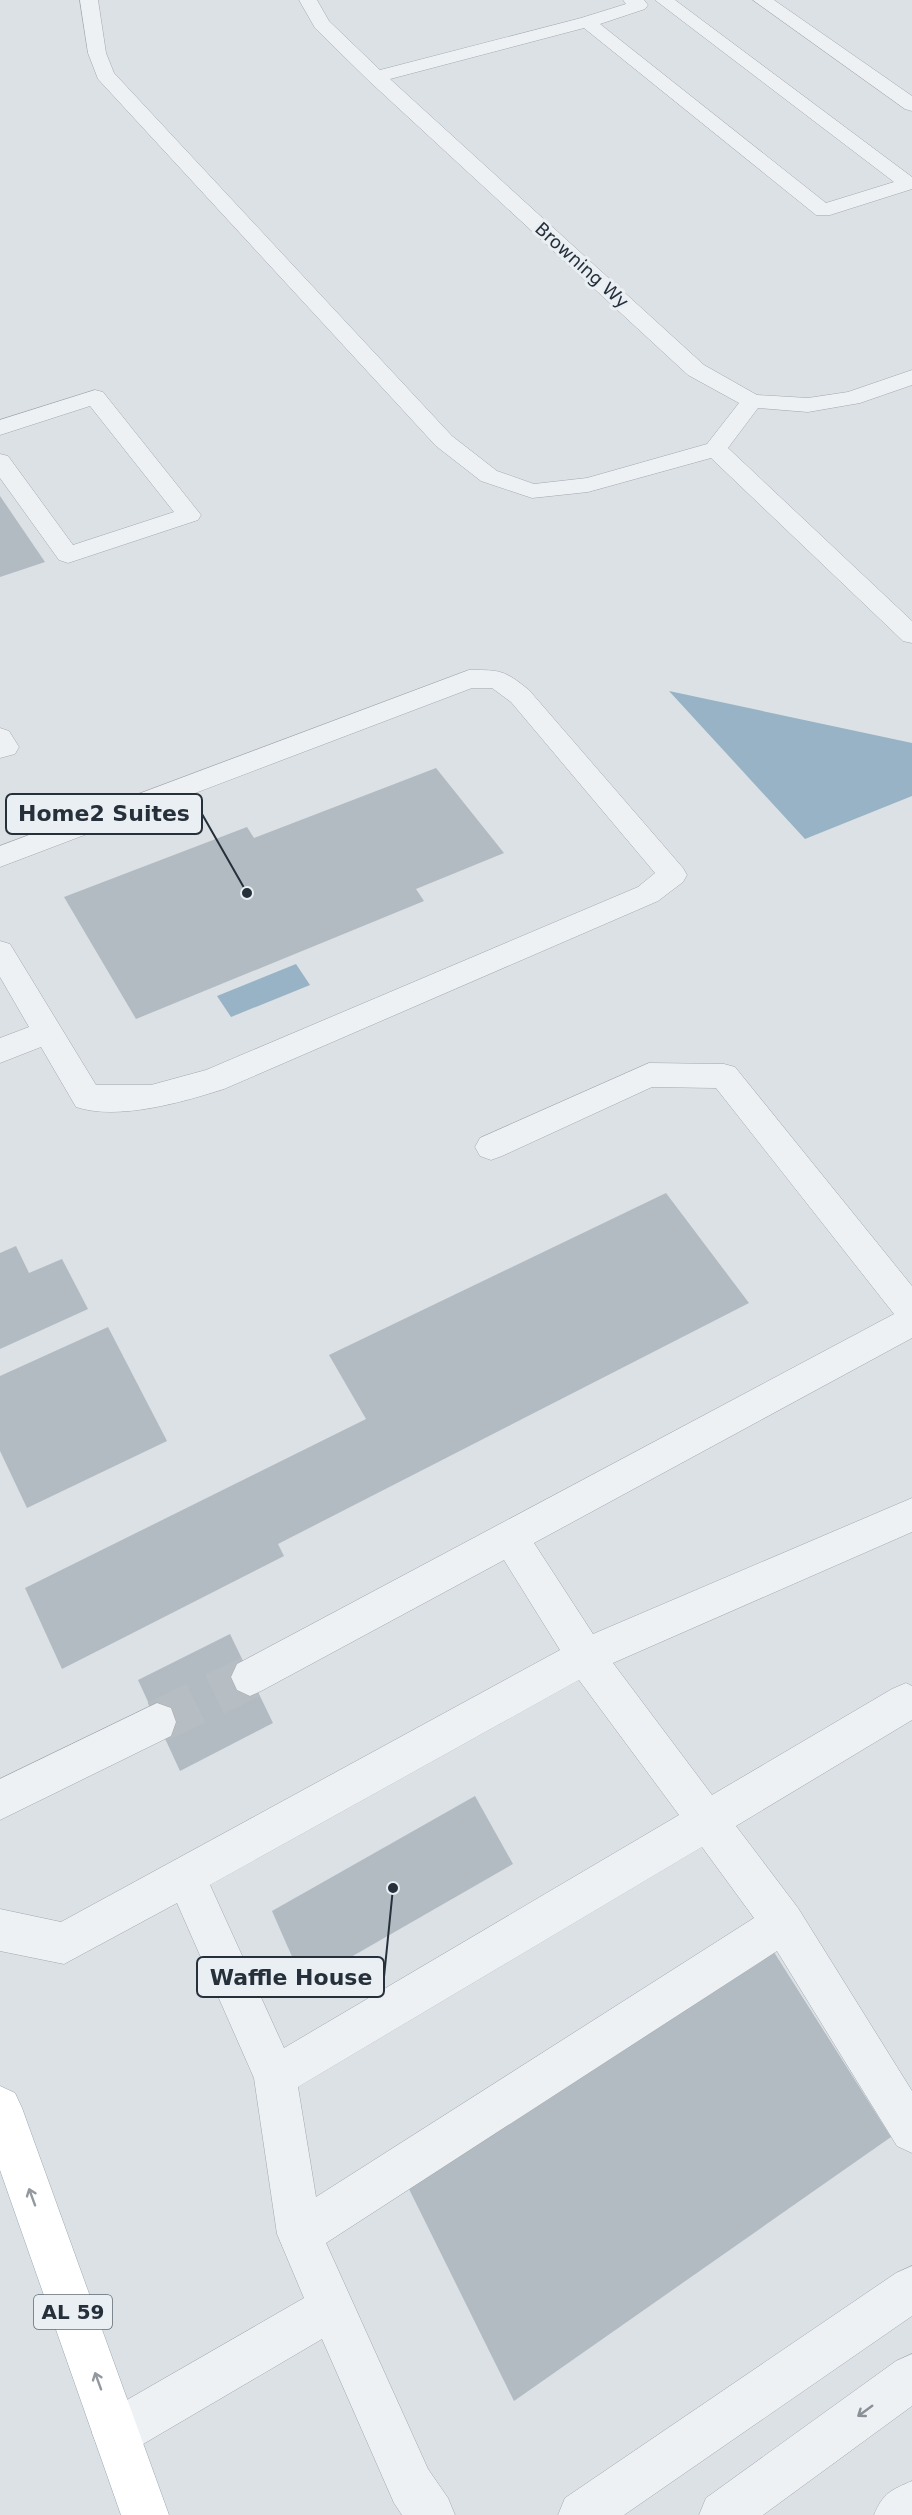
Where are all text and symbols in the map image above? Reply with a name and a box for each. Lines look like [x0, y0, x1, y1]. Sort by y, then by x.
street label: Browning Wy [531, 218, 633, 313]
callout: Home2 Suites [6, 794, 202, 834]
text: Home2 Suites [18, 801, 190, 826]
callout: Waffle House [197, 1957, 384, 1997]
text: Waffle House [210, 1965, 372, 1990]
one-way arrow [25, 2188, 36, 2207]
road number: AL 59 [34, 2295, 112, 2329]
one-way arrow [91, 2372, 102, 2391]
one-way arrow [857, 2405, 873, 2417]

